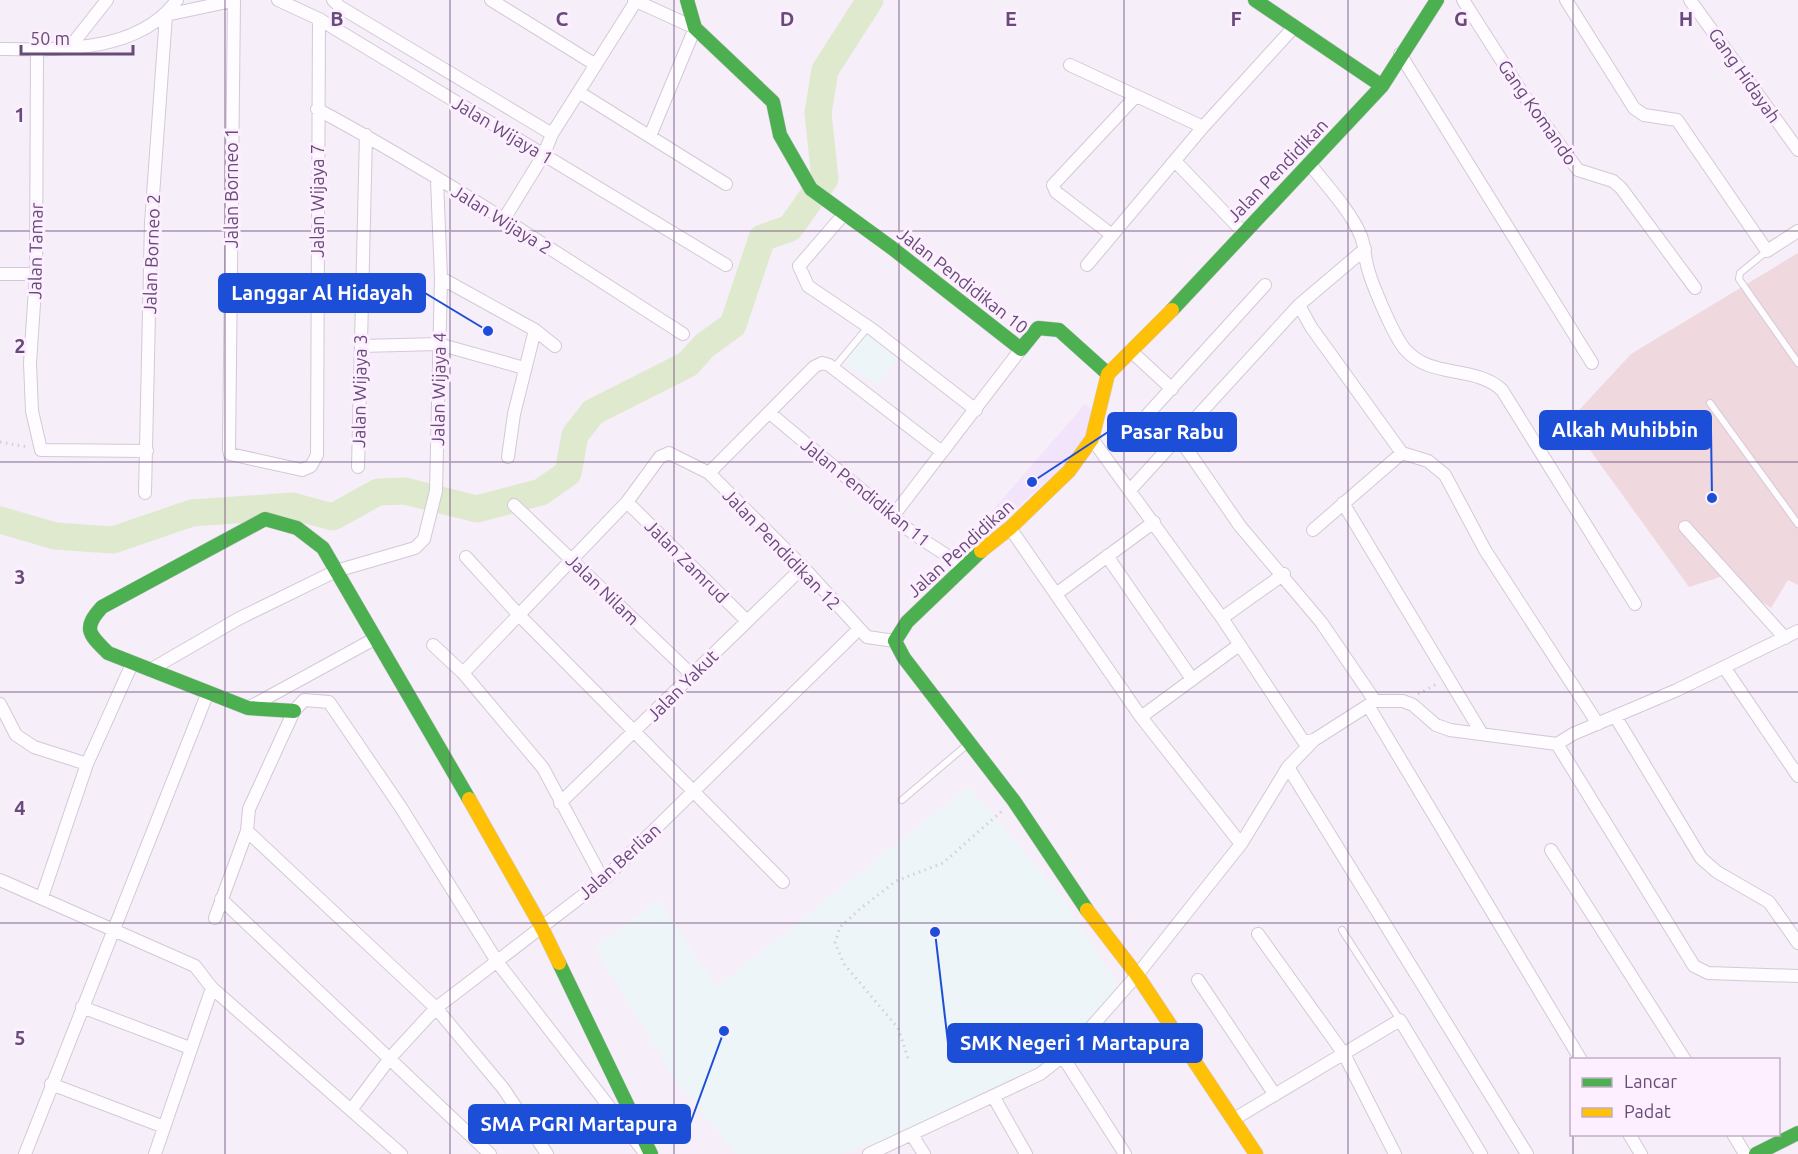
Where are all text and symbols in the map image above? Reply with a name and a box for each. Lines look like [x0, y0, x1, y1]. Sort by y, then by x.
text: B [330, 7, 344, 30]
text: C [556, 7, 569, 30]
text: D [780, 7, 794, 30]
text: E [1005, 7, 1017, 30]
text: F [1230, 7, 1242, 30]
text: G [1454, 7, 1468, 30]
text: H [1679, 7, 1693, 30]
scale bar [21, 18, 134, 56]
street label: Gang Hidayah [1705, 24, 1785, 126]
text: 50 m [30, 28, 70, 48]
street label: Gang Komando [1494, 56, 1582, 168]
street label: Jalan Wijaya 1 [449, 92, 557, 168]
text: 1 [14, 103, 26, 126]
street label: Jalan Pendidikan [1223, 114, 1331, 226]
street label: Jalan Borneo 1 [221, 128, 241, 248]
street label: Jalan Wijaya 7 [307, 144, 327, 258]
street label: Jalan Wijaya 2 [448, 180, 556, 258]
street label: Jalan Borneo 2 [139, 194, 163, 314]
street label: Jalan Tamar [24, 202, 46, 300]
street label: Jalan Pendidikan 10 [894, 223, 1032, 337]
callout: Langgar Al Hidayah [219, 274, 425, 312]
text: Langgar Al Hidayah [231, 281, 413, 304]
street label: Jalan Wijaya 4 [427, 332, 449, 446]
text: 2 [14, 334, 26, 357]
street label: Jalan Wijaya 3 [348, 334, 370, 448]
callout: Alkah Muhibbin [1540, 411, 1711, 449]
callout: Pasar Rabu [1108, 413, 1236, 451]
text: Alkah Muhibbin [1552, 418, 1698, 441]
text: Pasar Rabu [1120, 420, 1224, 443]
street label: Jalan Pendidikan 11 [798, 434, 934, 550]
street label: Jalan Pendidikan 12 [719, 485, 845, 613]
street label: Jalan Pendidikan [903, 495, 1017, 601]
street label: Jalan Zamrud [641, 515, 733, 607]
street label: Jalan Nilam [563, 549, 643, 629]
text: 3 [14, 565, 26, 588]
street label: Jalan Yakut [642, 645, 722, 725]
text: 4 [14, 796, 26, 819]
street label: Jalan Berlian [574, 819, 664, 903]
callout: SMK Negeri 1 Martapura [948, 1024, 1202, 1062]
text: 5 [14, 1026, 26, 1049]
text: SMK Negeri 1 Martapura [960, 1031, 1190, 1054]
legend [1570, 1058, 1780, 1136]
text: Lancar [1624, 1071, 1677, 1091]
text: Padat [1624, 1101, 1671, 1121]
callout: SMA PGRI Martapura [469, 1105, 690, 1143]
text: SMA PGRI Martapura [481, 1112, 678, 1135]

